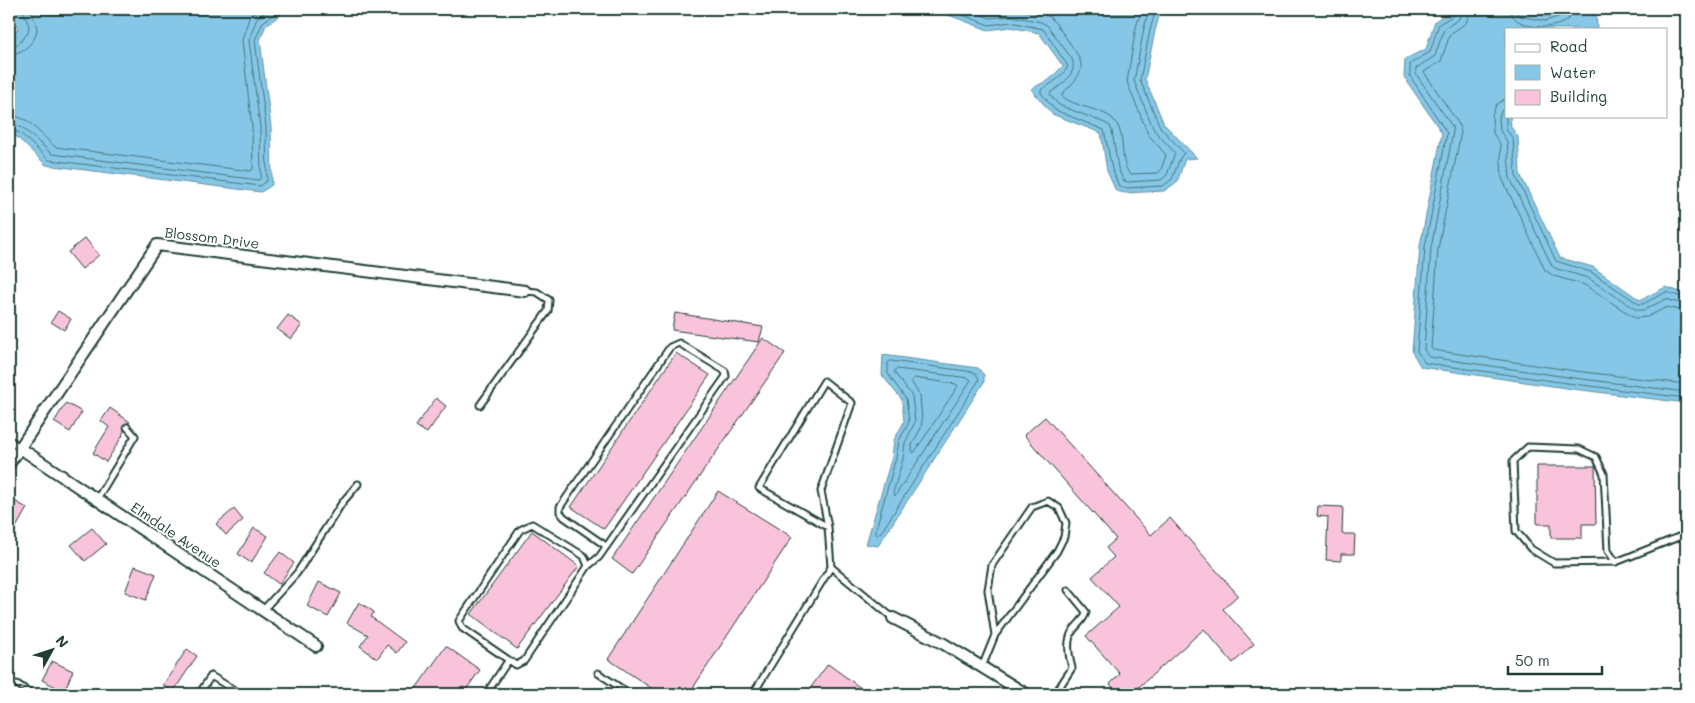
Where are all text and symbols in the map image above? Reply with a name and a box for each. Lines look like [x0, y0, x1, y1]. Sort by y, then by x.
legend [1505, 28, 1668, 118]
text: Road [1550, 36, 1587, 56]
text: Water [1550, 62, 1596, 82]
text: Building [1550, 86, 1607, 106]
street label: Blossom Drive [164, 222, 260, 253]
street label: Elmdale Avenue [127, 497, 225, 572]
north arrow [28, 626, 78, 676]
text: N [52, 631, 73, 652]
scale bar [1508, 643, 1601, 675]
text: 50 m [1515, 650, 1550, 670]

